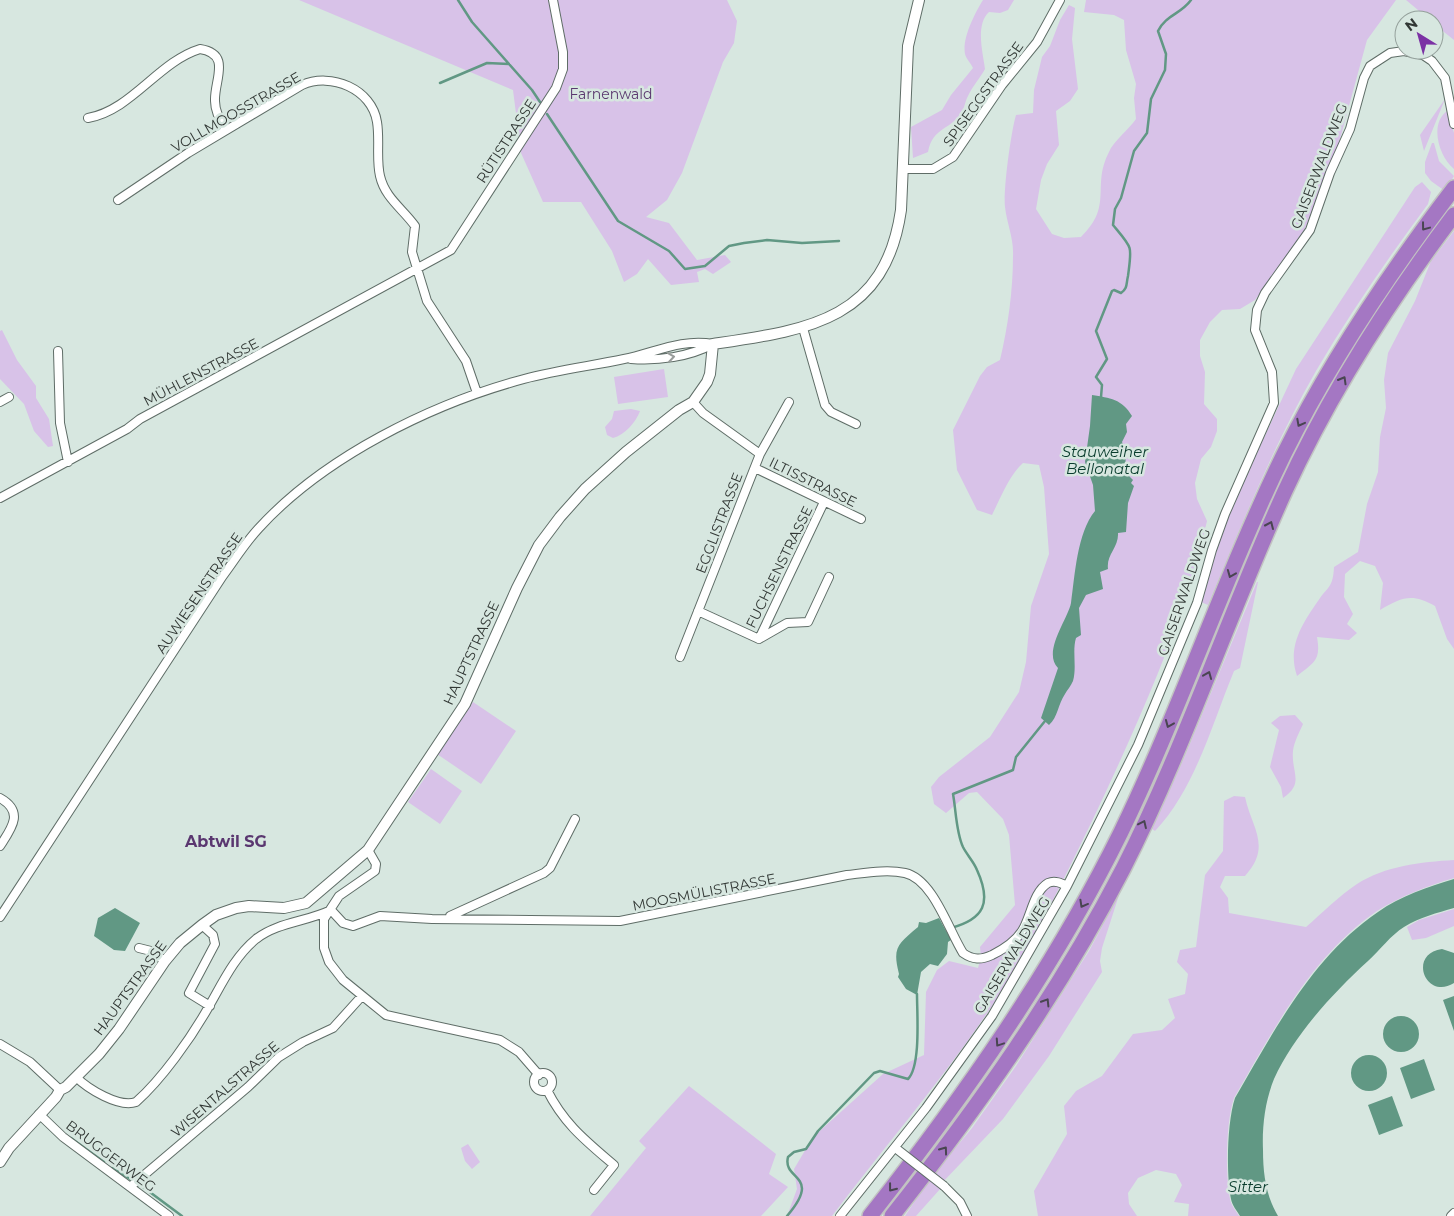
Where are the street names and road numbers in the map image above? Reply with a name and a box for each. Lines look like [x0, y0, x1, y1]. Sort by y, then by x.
street label: SPISEGGSTRASSE [939, 38, 1027, 150]
street label: VOLLMOOSSTRASSE [168, 68, 304, 156]
street label: RÜTISTRASSE [472, 96, 540, 186]
street label: GAISERWALDWEG [1287, 101, 1351, 231]
street label: MÜHLENSTRASSE [140, 334, 262, 410]
street label: ILTISSTRASSE [766, 453, 860, 511]
street label: EGGLISTRASSE [691, 470, 747, 576]
street label: FUCHSENSTRASSE [742, 503, 816, 631]
street label: GAISERWALDWEG [1154, 526, 1214, 658]
street label: AUWIESENSTRASSE [152, 529, 246, 657]
street label: HAUPTSTRASSE [439, 598, 503, 708]
street label: MOOSMÜLISTRASSE [631, 869, 777, 915]
street label: GAISERWALDWEG [970, 893, 1054, 1017]
street label: HAUPTSTRASSE [90, 937, 170, 1039]
street label: WISENTALSTRASSE [167, 1037, 283, 1141]
street label: BRUGGERWEG [62, 1116, 160, 1196]

